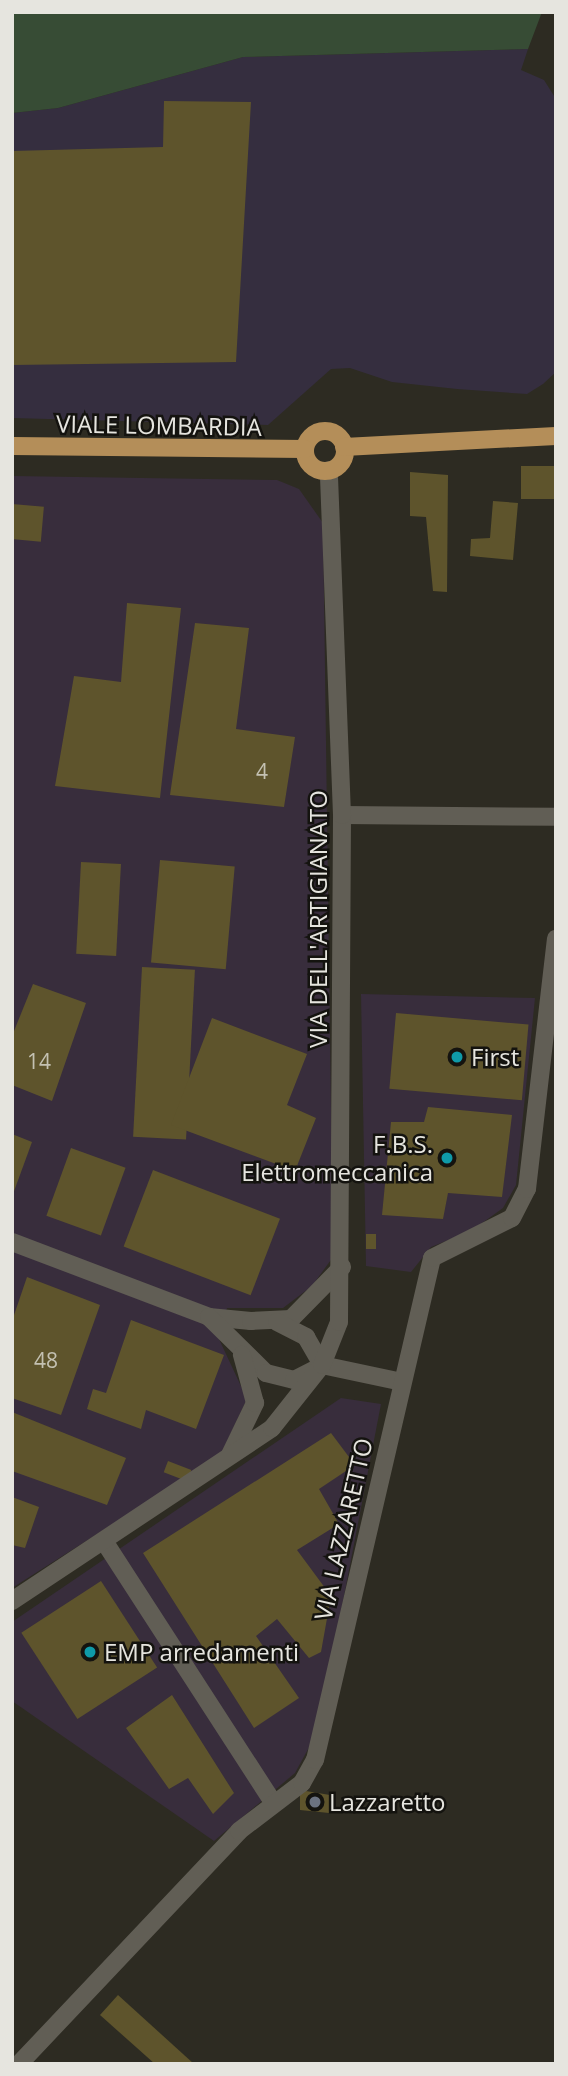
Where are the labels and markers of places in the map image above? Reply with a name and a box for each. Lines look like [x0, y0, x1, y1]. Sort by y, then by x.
place label: First [471, 1043, 519, 1071]
marker: First [449, 1049, 465, 1065]
place label: F.B.S. Elettromeccanica [241, 1130, 433, 1186]
marker: F.B.S. Elettromeccanica [439, 1150, 455, 1166]
place label: EMP arredamenti [104, 1638, 299, 1666]
marker: EMP arredamenti [82, 1644, 98, 1660]
place label: Lazzaretto [329, 1788, 446, 1816]
marker: Lazzaretto [307, 1794, 323, 1810]

